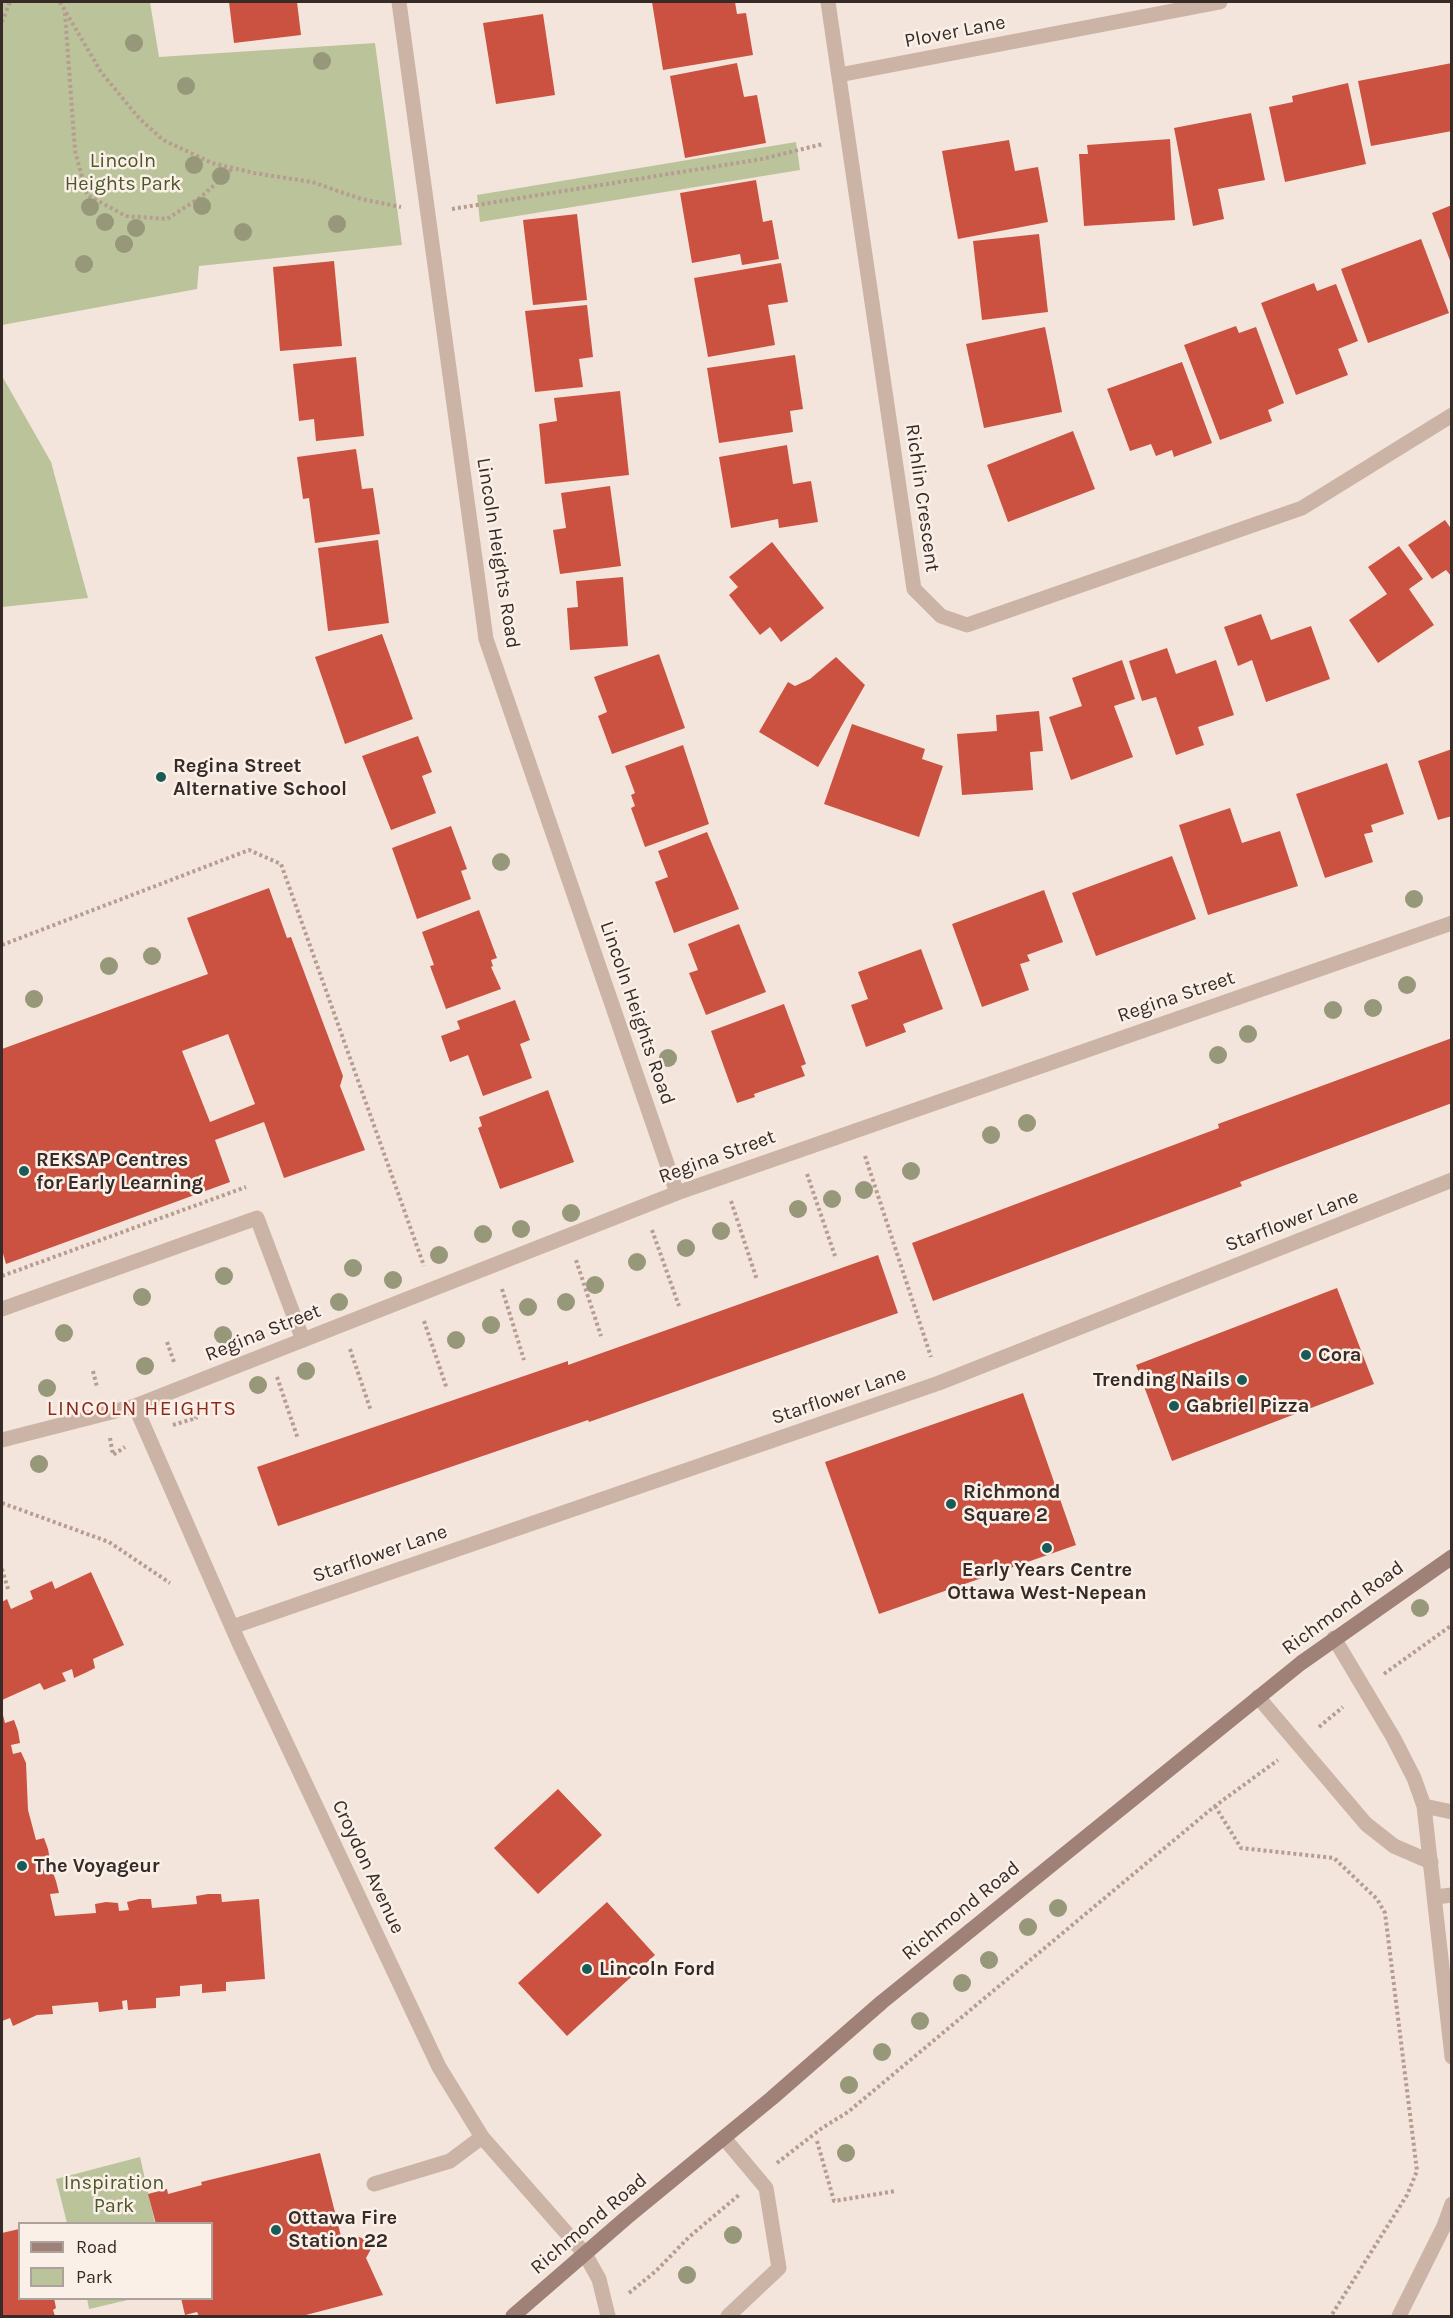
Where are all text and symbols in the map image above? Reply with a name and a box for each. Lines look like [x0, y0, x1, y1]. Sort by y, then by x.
street label: Plover Lane [902, 10, 1008, 54]
park label: Lincoln Heights Park [65, 149, 181, 196]
street label: Richlin Crescent [900, 422, 944, 574]
street label: Lincoln Heights Road [471, 456, 525, 650]
place label: Regina Street Alternative School [173, 754, 347, 801]
marker: Regina Street Alternative School [154, 770, 168, 784]
street label: Lincoln Heights Road [594, 918, 680, 1108]
street label: Regina Street [1114, 966, 1238, 1028]
street label: Regina Street [655, 1125, 779, 1189]
place label: REKSAP Centres for Early Learning [36, 1148, 203, 1195]
marker: REKSAP Centres for Early Learning [17, 1164, 31, 1178]
street label: Starflower Lane [1222, 1185, 1362, 1257]
street label: Regina Street [202, 1299, 324, 1367]
place label: Cora [1318, 1343, 1362, 1367]
marker: Cora [1299, 1348, 1313, 1362]
street label: Starflower Lane [769, 1362, 909, 1430]
place label: Trending Nails [1093, 1368, 1230, 1392]
marker: Trending Nails [1235, 1373, 1249, 1387]
place label: Gabriel Pizza [1186, 1394, 1309, 1418]
district label: LINCOLN HEIGHTS [47, 1396, 237, 1422]
marker: Gabriel Pizza [1167, 1399, 1181, 1413]
place label: Richmond Square 2 [963, 1480, 1061, 1527]
marker: Richmond Square 2 [944, 1497, 958, 1511]
street label: Starflower Lane [310, 1520, 450, 1588]
marker: Early Years Centre Ottawa West-Nepean [1040, 1541, 1054, 1555]
street label: Richmond Road [1277, 1556, 1409, 1660]
place label: Early Years Centre Ottawa West-Nepean [947, 1558, 1147, 1605]
street label: Croydon Avenue [326, 1796, 410, 1938]
place label: The Voyageur [34, 1854, 160, 1878]
street label: Richmond Road [897, 1856, 1025, 1966]
marker: The Voyageur [15, 1859, 29, 1873]
place label: Lincoln Ford [599, 1957, 715, 1981]
marker: Lincoln Ford [580, 1962, 594, 1976]
street label: Richmond Road [526, 2168, 652, 2280]
park label: Inspiration Park [64, 2171, 164, 2218]
place label: Ottawa Fire Station 22 [288, 2206, 397, 2253]
legend [18, 2222, 213, 2300]
marker: Ottawa Fire Station 22 [269, 2223, 283, 2237]
text: Road [76, 2236, 117, 2258]
text: Park [76, 2266, 113, 2288]

